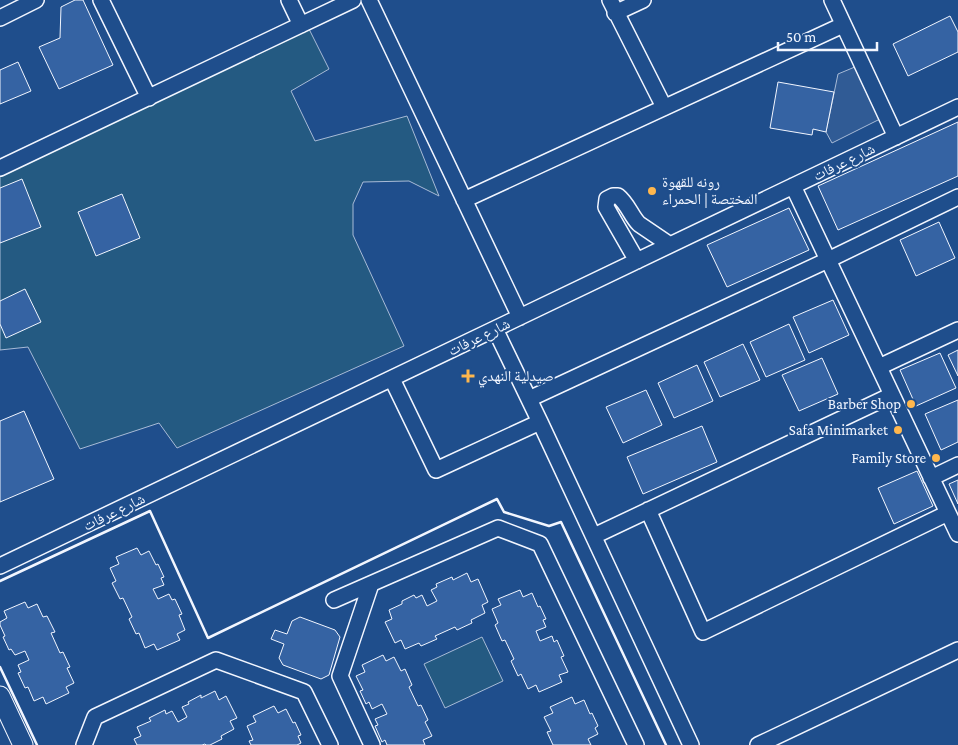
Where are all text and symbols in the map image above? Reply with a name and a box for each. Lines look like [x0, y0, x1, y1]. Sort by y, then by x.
scale bar [778, 20, 877, 52]
text: 50 m [786, 29, 816, 45]
street label: شارع عرفات [811, 140, 878, 186]
place label: رونه للقهوة المختصة | الحمراء [662, 174, 758, 208]
marker: رونه للقهوة المختصة | الحمراء [646, 185, 658, 197]
street label: شارع عرفات [446, 315, 513, 361]
place label: صيدلية النهدي [478, 368, 554, 388]
marker: صيدلية النهدي [462, 370, 474, 382]
place label: Barber Shop [828, 396, 901, 413]
marker: Barber Shop [905, 398, 917, 410]
place label: Safa Minimarket [789, 422, 889, 438]
marker: Safa Minimarket [892, 424, 904, 436]
place label: Family Store [851, 450, 926, 467]
marker: Family Store [930, 452, 942, 464]
street label: شارع عرفات [81, 490, 148, 536]

